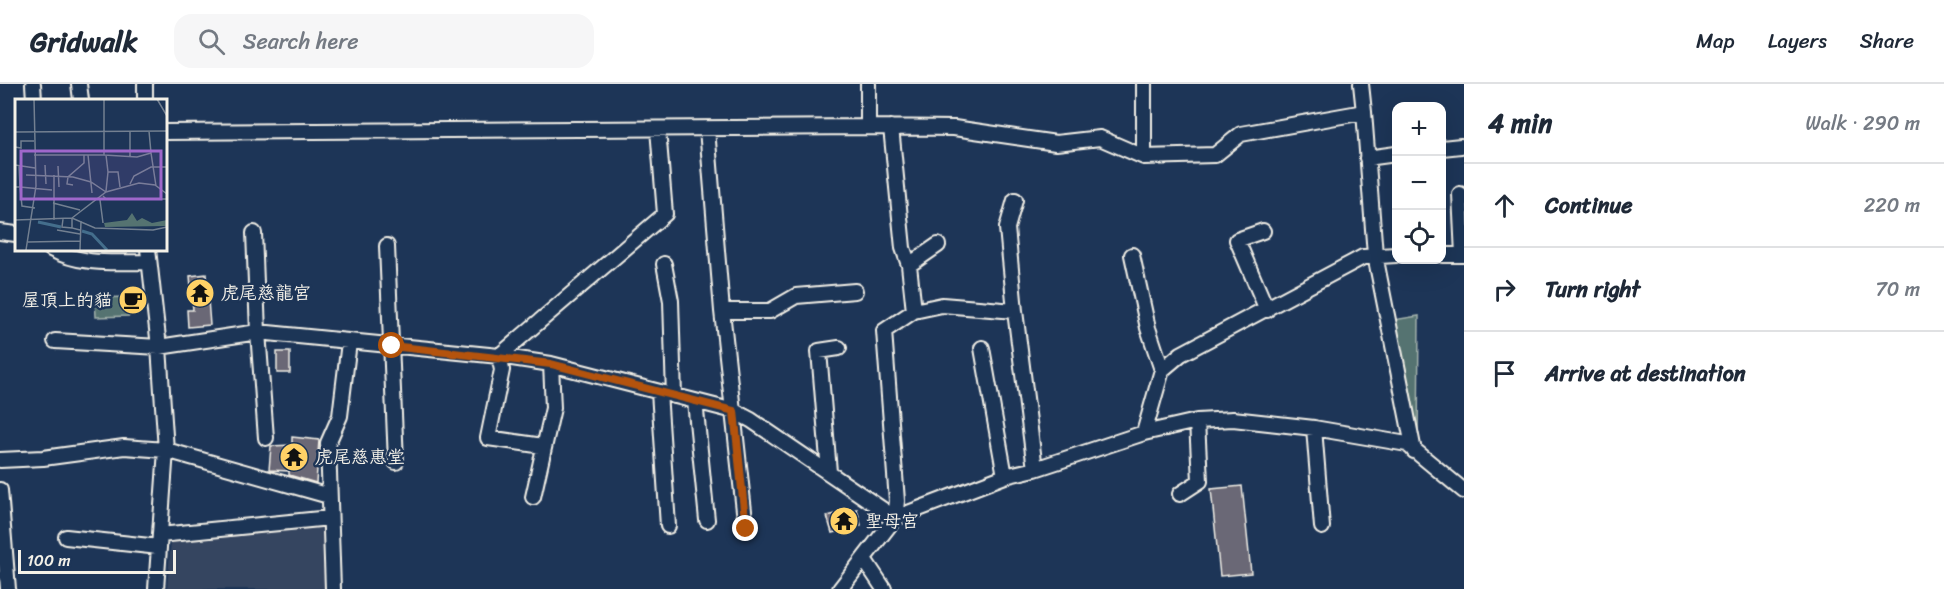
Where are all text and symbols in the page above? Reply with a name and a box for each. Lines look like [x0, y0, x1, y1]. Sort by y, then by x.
search box [174, 14, 594, 68]
text: Gridwalk [30, 17, 138, 66]
text: Search here [243, 22, 359, 61]
text: Map [1696, 22, 1735, 60]
text: Layers [1768, 22, 1827, 60]
text: Share [1860, 22, 1914, 60]
icon: search [195, 25, 228, 58]
inset map [15, 99, 166, 250]
text: 4 min [1488, 100, 1552, 146]
map controls [1392, 102, 1446, 264]
button: + [1392, 102, 1446, 156]
text: Walk · 290 m [1805, 106, 1920, 141]
button: − [1392, 156, 1446, 210]
text: Continue [1545, 186, 1633, 225]
text: 220 m [1864, 188, 1920, 223]
icon: ahead [1488, 189, 1521, 222]
button: locate [1392, 210, 1446, 264]
text: Turn right [1545, 270, 1640, 309]
text: 70 m [1875, 272, 1920, 307]
icon: right [1488, 273, 1521, 306]
temple icon: 虎尾慈龍宮 [184, 277, 216, 309]
place label: 虎尾慈龍宮 [221, 277, 311, 309]
place label: 屋頂上的貓 [22, 284, 112, 316]
cafe icon: 屋頂上的貓 [117, 284, 149, 316]
route start [378, 332, 404, 358]
text: Arrive at destination [1545, 354, 1746, 393]
icon: arrive [1488, 357, 1521, 390]
temple icon: 虎尾慈惠堂 [278, 441, 310, 473]
place label: 虎尾慈惠堂 [315, 441, 405, 473]
temple icon: 聖母宮 [828, 505, 860, 537]
place label: 聖母宮 [865, 505, 919, 537]
route end [732, 515, 758, 541]
text: 100 m [27, 546, 71, 575]
scale bar [18, 547, 176, 574]

